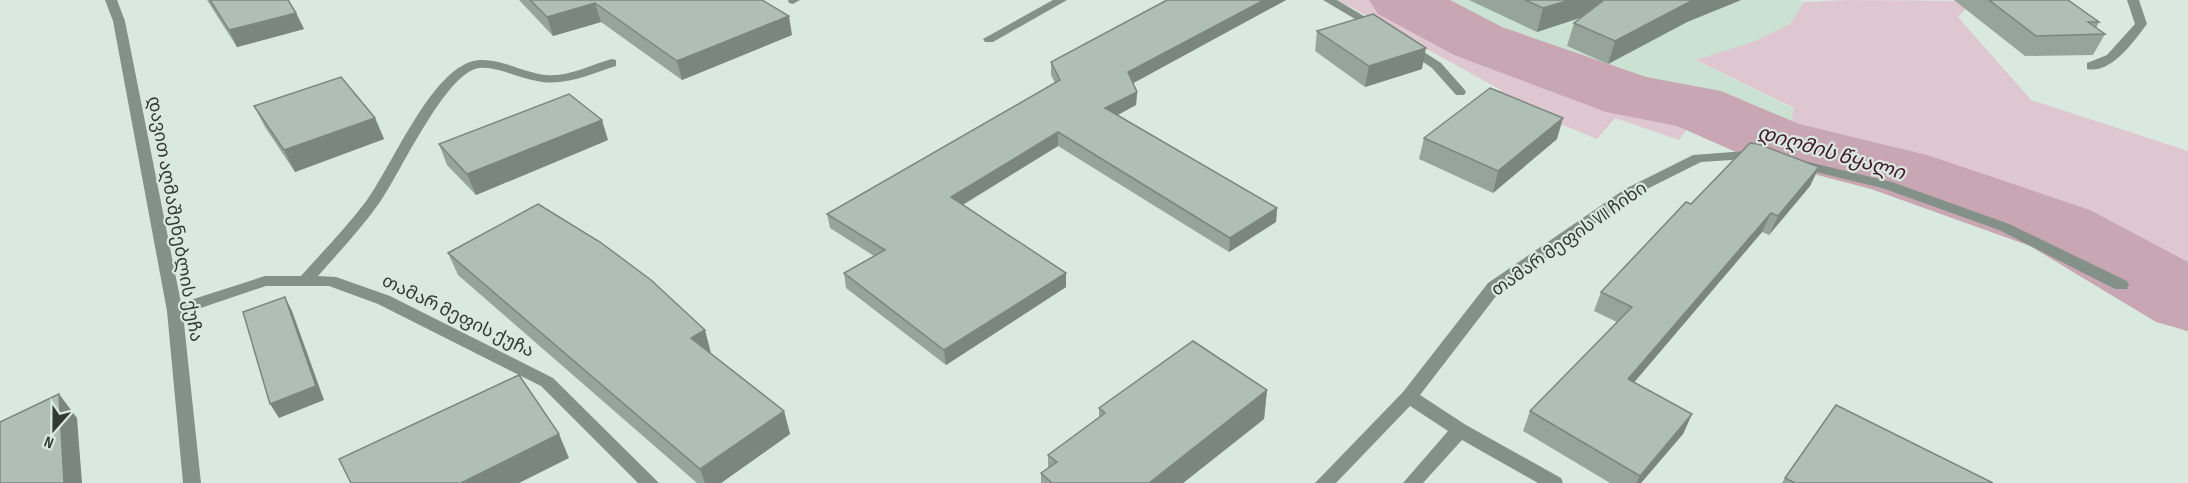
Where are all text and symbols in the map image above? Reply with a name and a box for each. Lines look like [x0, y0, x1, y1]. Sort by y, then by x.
street label: დავით აღმაშენებლის ქუჩა [143, 95, 207, 343]
water label: დიღმის წყალი [1755, 120, 1909, 186]
street label: თამარ მეფის VII ჩიხი [1487, 177, 1651, 301]
street label: თამარ მეფის ქუჩა [379, 270, 537, 362]
north arrow [24, 399, 84, 459]
text: N [42, 431, 57, 452]

